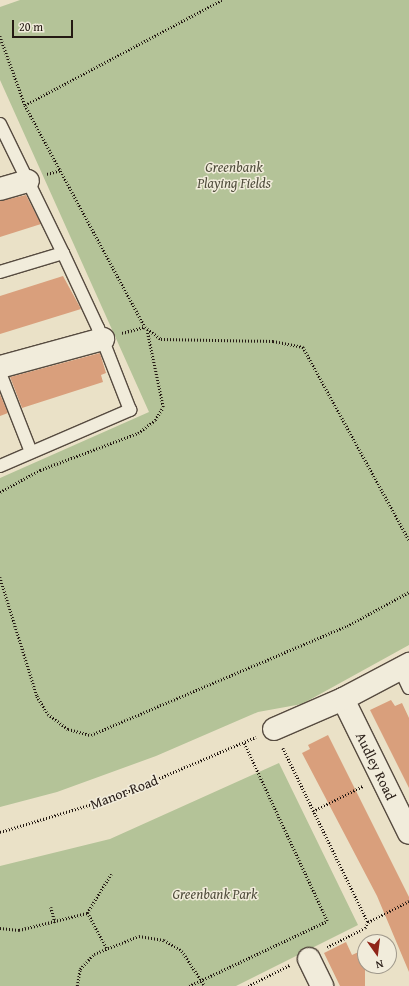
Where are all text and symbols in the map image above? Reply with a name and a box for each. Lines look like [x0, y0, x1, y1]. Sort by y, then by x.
scale bar [14, 12, 75, 38]
text: 20 m [19, 18, 43, 35]
park label: Greenbank Playing Fields [197, 159, 271, 192]
street label: Audley Road [352, 729, 400, 803]
street label: Manor Road [88, 771, 160, 813]
park label: Greenbank Park [173, 886, 257, 902]
north arrow [357, 934, 397, 974]
text: N [374, 956, 385, 973]

